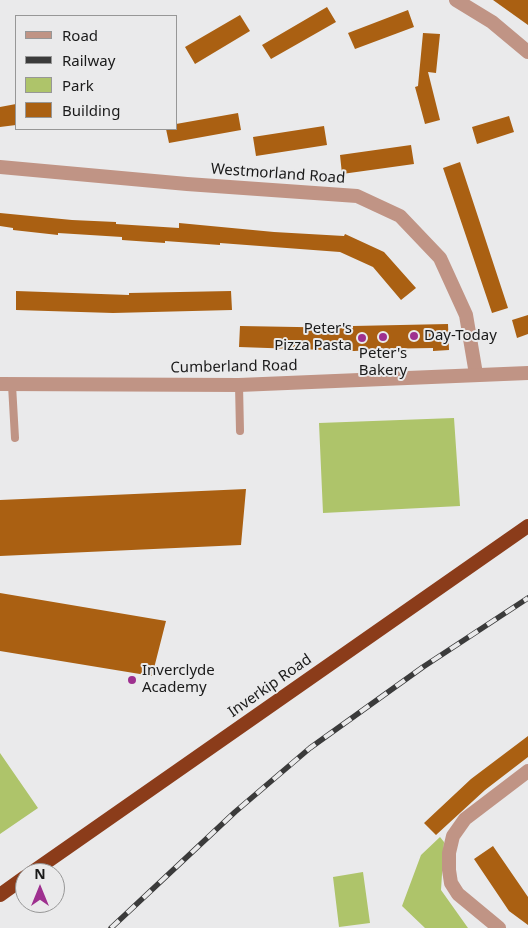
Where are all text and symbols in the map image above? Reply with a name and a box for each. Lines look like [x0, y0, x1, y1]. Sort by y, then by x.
legend [15, 15, 178, 130]
text: Road [62, 25, 98, 45]
text: Railway [62, 50, 115, 70]
text: Park [62, 75, 94, 95]
text: Building [62, 100, 120, 120]
street label: Westmorland Road [210, 160, 346, 188]
place label: Peter's Pizza Pasta [274, 320, 352, 355]
place label: Day-Today [424, 327, 497, 345]
marker: Day-Today [408, 330, 420, 342]
marker: Peter's Bakery [377, 331, 389, 343]
marker: Peter's Pizza Pasta [356, 332, 368, 344]
place label: Peter's Bakery [359, 345, 407, 380]
street label: Cumberland Road [170, 357, 298, 377]
street label: Inverkip Road [225, 651, 315, 721]
place label: Inverclyde Academy [142, 662, 215, 697]
marker: Inverclyde Academy [126, 674, 138, 686]
north arrow [15, 863, 65, 913]
text: N [34, 864, 46, 883]

